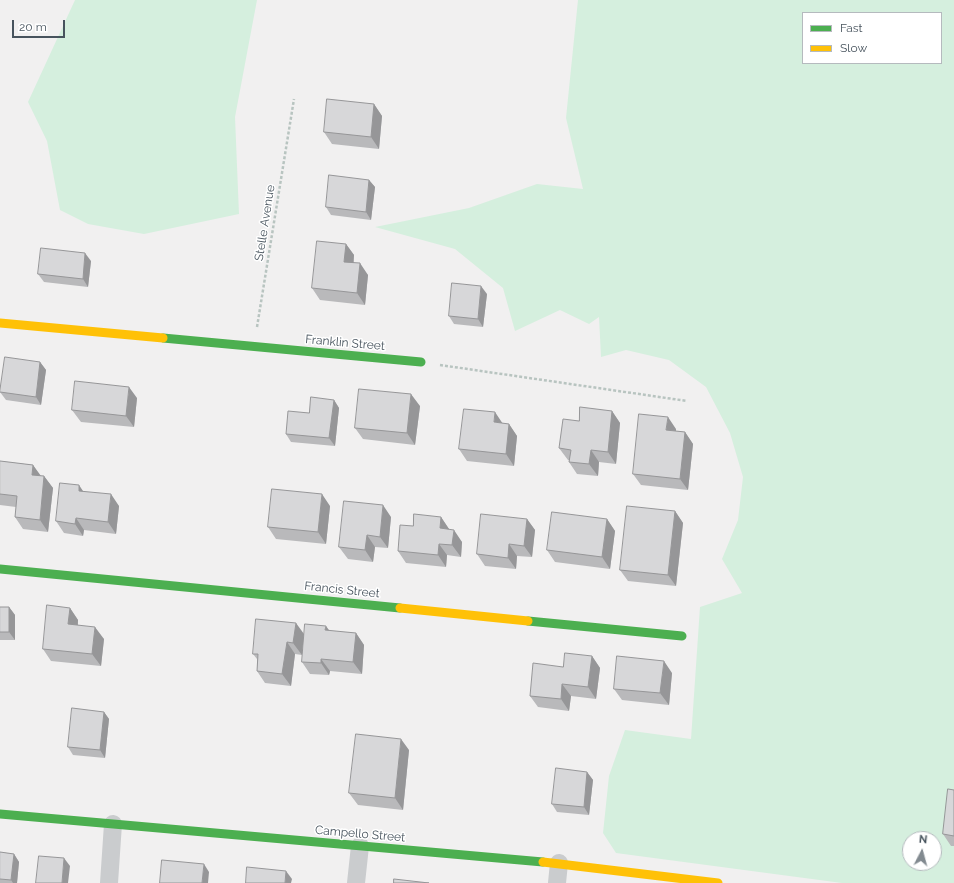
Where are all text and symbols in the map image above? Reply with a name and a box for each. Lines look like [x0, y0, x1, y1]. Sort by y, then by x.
scale bar [14, 12, 67, 38]
legend [802, 12, 942, 64]
text: 20 m [19, 20, 47, 34]
text: Fast [840, 21, 863, 35]
text: Slow [840, 41, 867, 55]
street label: Stelle Avenue [252, 184, 278, 262]
street label: Franklin Street [305, 332, 385, 354]
street label: Francis Street [304, 579, 380, 601]
street label: Campello Street [314, 823, 406, 845]
north arrow [902, 831, 942, 871]
text: N [918, 833, 928, 846]

